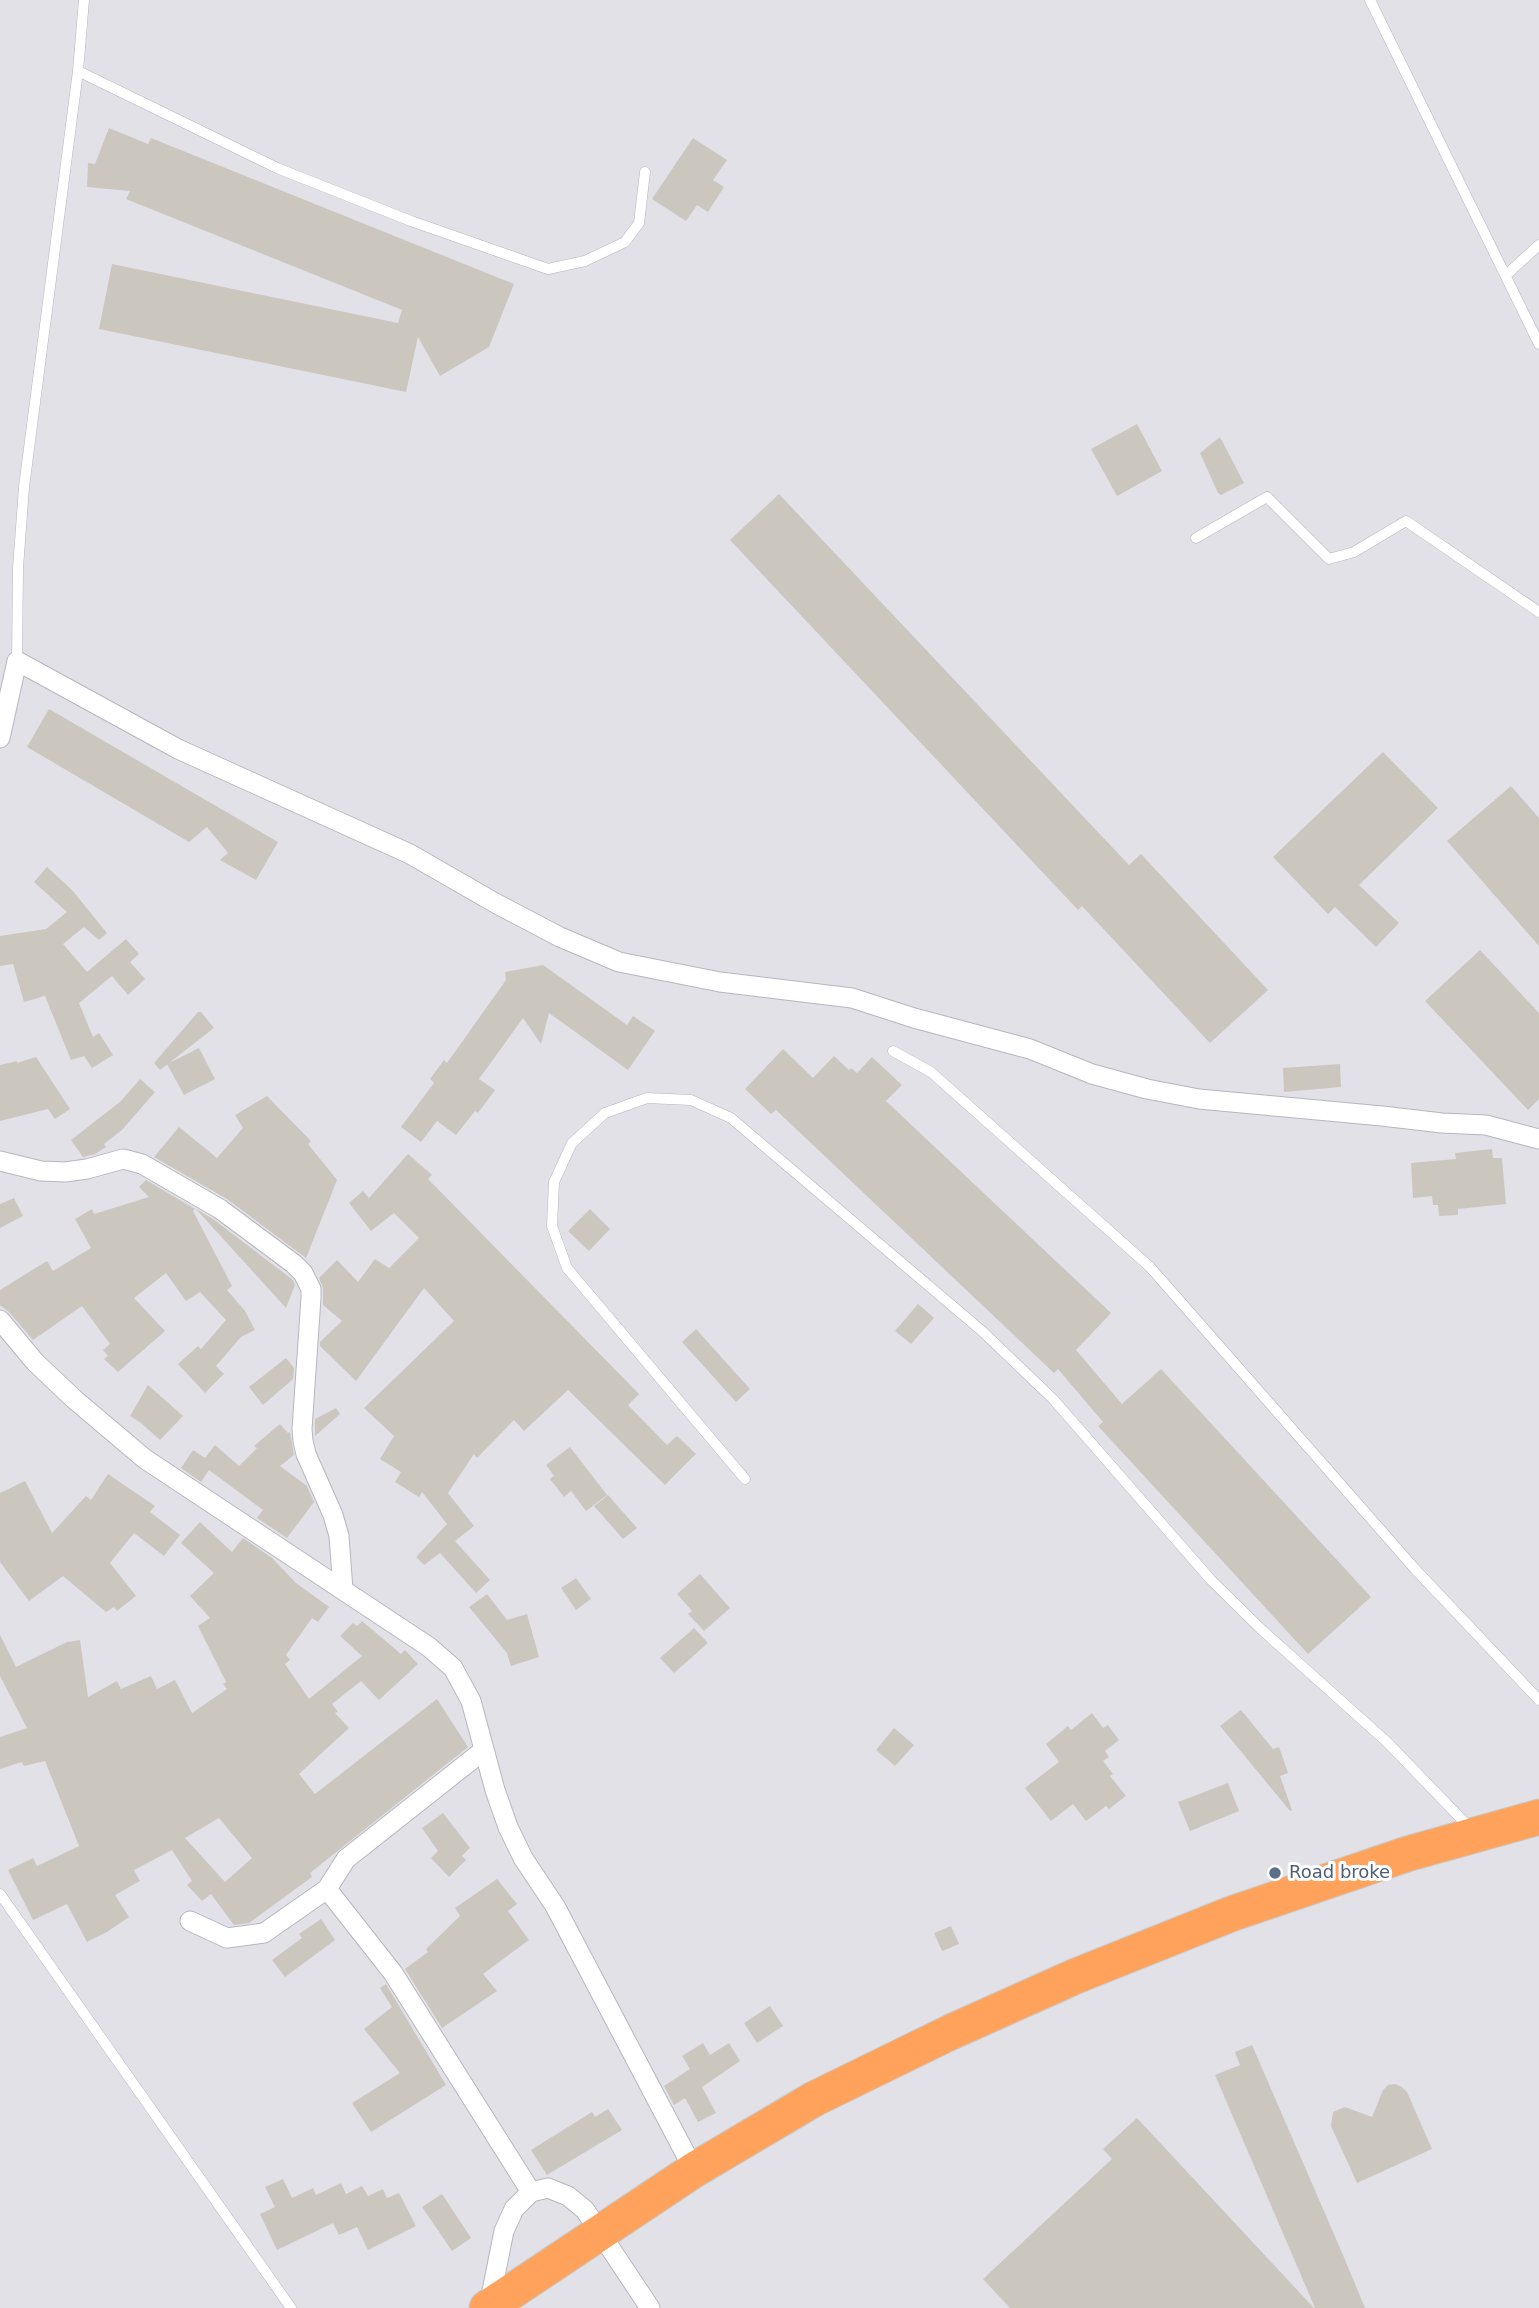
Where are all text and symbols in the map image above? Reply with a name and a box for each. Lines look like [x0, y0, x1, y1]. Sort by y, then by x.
place label: Road broke [1289, 1862, 1390, 1884]
marker: Road broke [1267, 1865, 1283, 1881]

